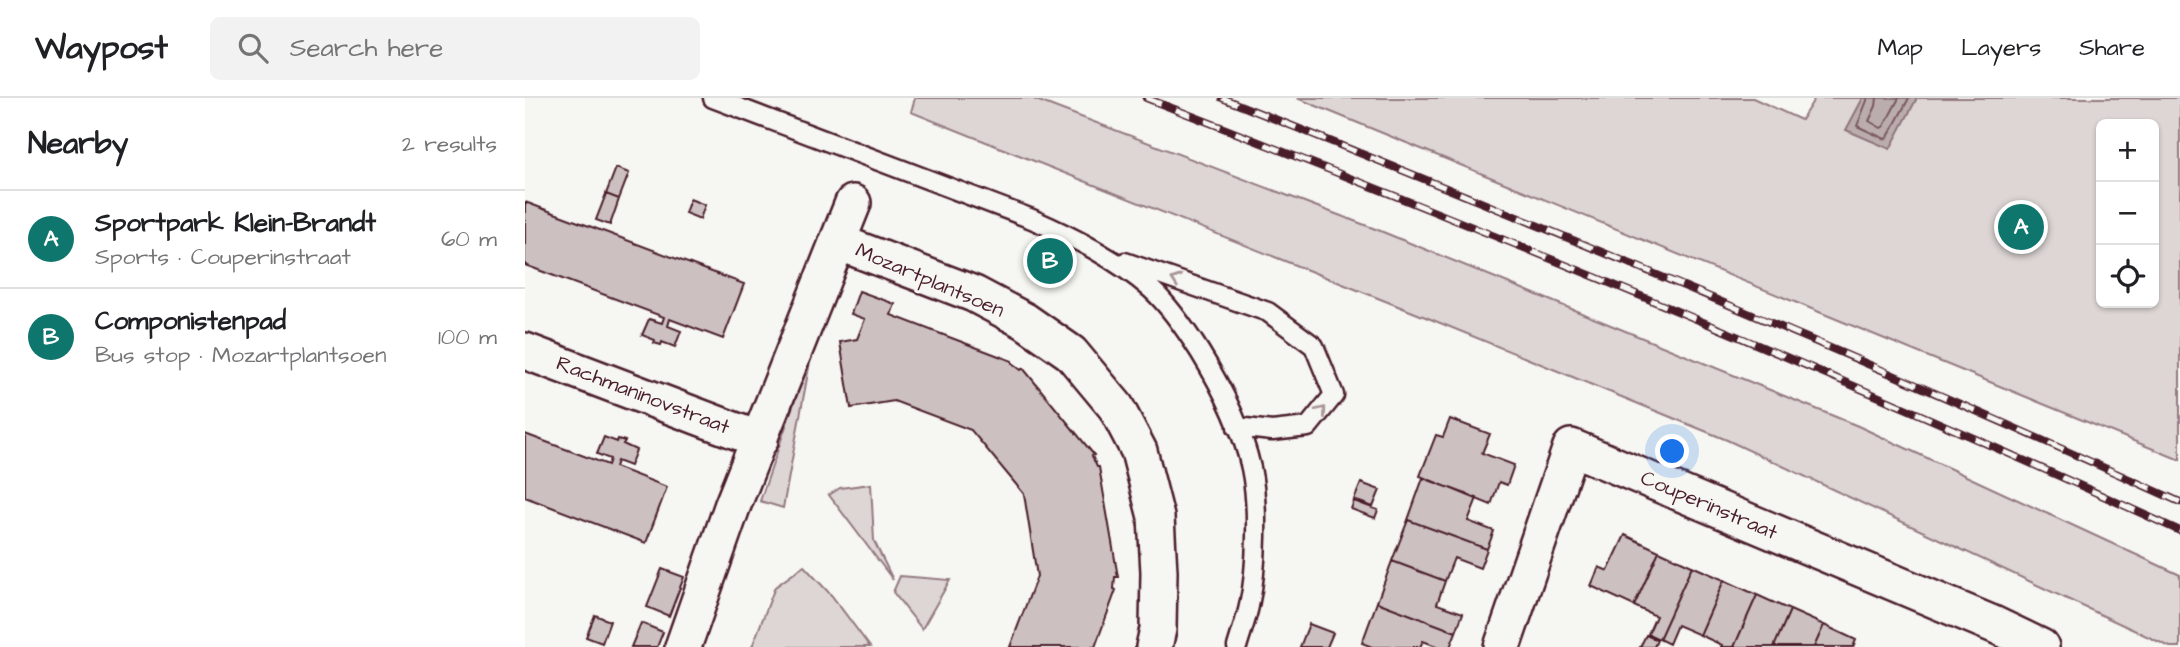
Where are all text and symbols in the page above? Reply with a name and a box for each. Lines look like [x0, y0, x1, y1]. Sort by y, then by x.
search box [210, 17, 700, 80]
text: Waypost [35, 25, 168, 71]
icon: search [234, 29, 272, 67]
text: Search here [290, 30, 443, 66]
text: Map [1878, 31, 1923, 65]
text: Layers [1961, 31, 2041, 65]
text: Share [2079, 31, 2145, 65]
map controls [2096, 119, 2159, 308]
button: + [2096, 119, 2159, 182]
text: Nearby [28, 123, 128, 165]
text: 2 results [402, 128, 497, 160]
button: − [2096, 182, 2159, 245]
pin: A [1998, 201, 2044, 253]
text: Sportpark Klein-Brandt [95, 205, 376, 241]
text: A [44, 223, 58, 255]
text: 60 m [441, 223, 497, 255]
pin: B [1027, 235, 1073, 287]
street label: Mozartplantsoen [851, 236, 1009, 325]
text: Sports · Couperinstraat [95, 241, 351, 273]
button: locate [2096, 245, 2159, 308]
one-way arrow [1171, 274, 1183, 288]
text: Componistenpad [95, 303, 286, 339]
text: B [43, 321, 59, 353]
text: 100 m [438, 321, 497, 353]
text: Bus stop · Mozartplantsoen [95, 339, 386, 371]
street label: Rachmaninovstraat [552, 349, 734, 442]
one-way arrow [1313, 406, 1326, 418]
your location [1655, 434, 1689, 468]
street label: Couperinstraat [1636, 463, 1782, 548]

